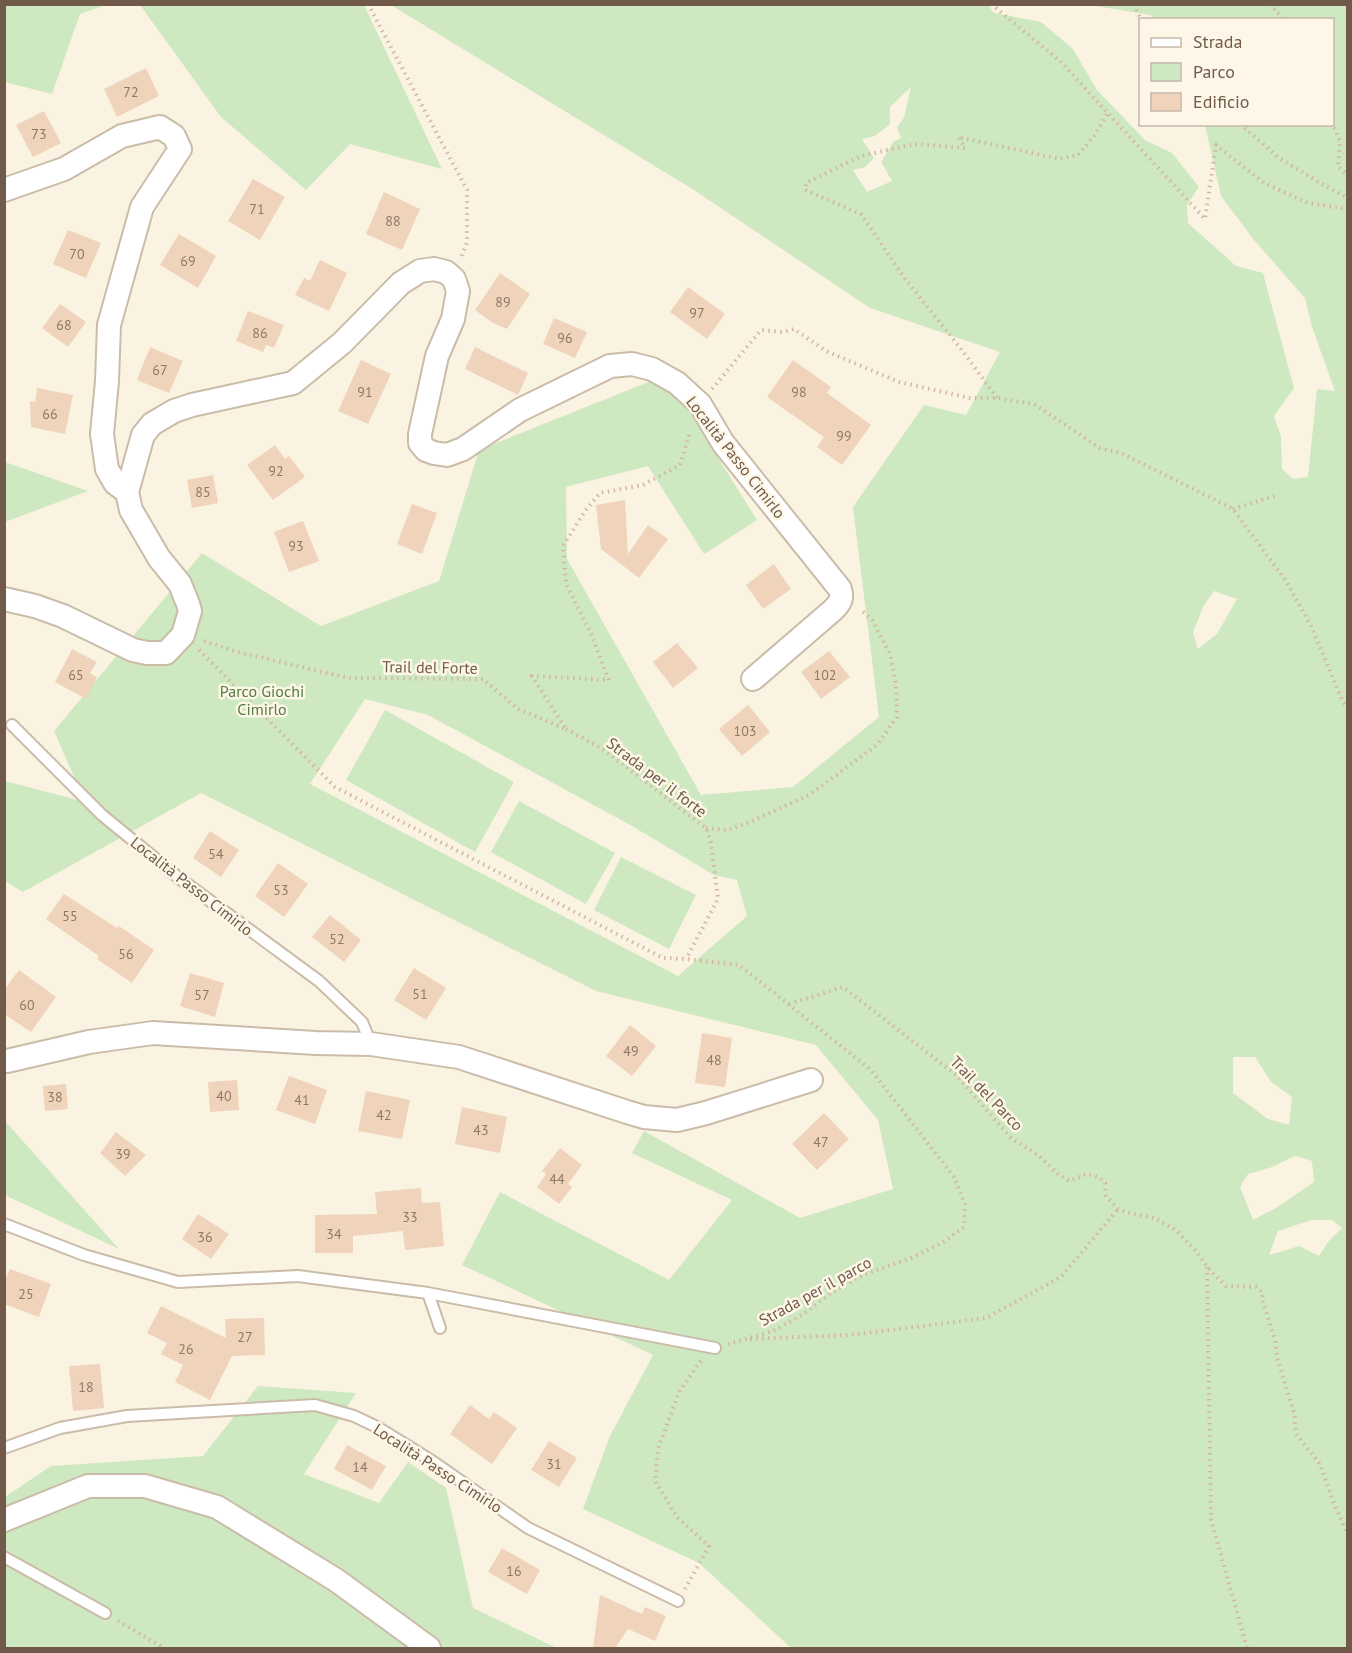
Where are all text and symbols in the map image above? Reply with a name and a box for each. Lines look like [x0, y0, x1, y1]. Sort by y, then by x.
legend [1139, 18, 1334, 126]
text: Strada [1193, 30, 1242, 53]
text: Parco [1193, 60, 1235, 83]
house number: 72 [123, 83, 139, 101]
text: Edificio [1193, 90, 1249, 113]
house number: 73 [31, 125, 47, 143]
house number: 71 [249, 200, 265, 218]
house number: 88 [385, 212, 401, 230]
house number: 70 [69, 245, 85, 263]
house number: 69 [180, 252, 196, 270]
house number: 89 [495, 293, 511, 311]
house number: 97 [689, 304, 705, 322]
house number: 68 [56, 316, 72, 334]
house number: 86 [252, 324, 268, 342]
house number: 96 [557, 329, 573, 347]
house number: 67 [152, 361, 168, 379]
house number: 91 [357, 383, 373, 401]
house number: 98 [791, 383, 807, 401]
street label: Località Passo Cimirlo [682, 392, 790, 522]
house number: 66 [42, 405, 58, 423]
house number: 99 [836, 427, 852, 445]
house number: 92 [268, 462, 284, 480]
house number: 85 [195, 483, 211, 501]
house number: 93 [288, 537, 304, 555]
street label: Trail del Forte [382, 656, 478, 678]
house number: 65 [68, 666, 84, 684]
house number: 102 [814, 666, 836, 684]
park label: Parco Giochi Cimirlo [220, 681, 304, 719]
house number: 103 [734, 722, 756, 740]
street label: Strada per il forte [603, 733, 711, 821]
street label: Località Passo Cimirlo [127, 832, 257, 940]
house number: 54 [208, 845, 224, 863]
house number: 53 [273, 881, 289, 899]
house number: 55 [62, 907, 78, 925]
house number: 52 [329, 930, 345, 948]
house number: 56 [118, 945, 134, 963]
house number: 51 [412, 985, 428, 1003]
house number: 57 [194, 986, 210, 1004]
house number: 60 [19, 996, 35, 1014]
house number: 49 [623, 1042, 639, 1060]
house number: 48 [706, 1051, 722, 1069]
street label: Trail del Parco [946, 1051, 1028, 1135]
house number: 40 [216, 1087, 232, 1105]
house number: 38 [47, 1088, 63, 1106]
house number: 41 [294, 1091, 310, 1109]
house number: 42 [376, 1106, 392, 1124]
house number: 43 [473, 1121, 489, 1139]
house number: 47 [813, 1133, 829, 1151]
house number: 39 [115, 1145, 131, 1163]
house number: 44 [549, 1170, 565, 1188]
house number: 33 [402, 1208, 418, 1226]
house number: 34 [326, 1225, 342, 1243]
house number: 36 [197, 1228, 213, 1246]
street label: Strada per il parco [755, 1252, 875, 1330]
house number: 25 [18, 1285, 34, 1303]
house number: 27 [237, 1328, 253, 1346]
house number: 26 [178, 1340, 194, 1358]
house number: 18 [78, 1378, 94, 1396]
street label: Località Passo Cimirlo [370, 1419, 506, 1517]
house number: 31 [546, 1455, 562, 1473]
house number: 14 [352, 1458, 368, 1476]
house number: 16 [506, 1562, 522, 1580]

